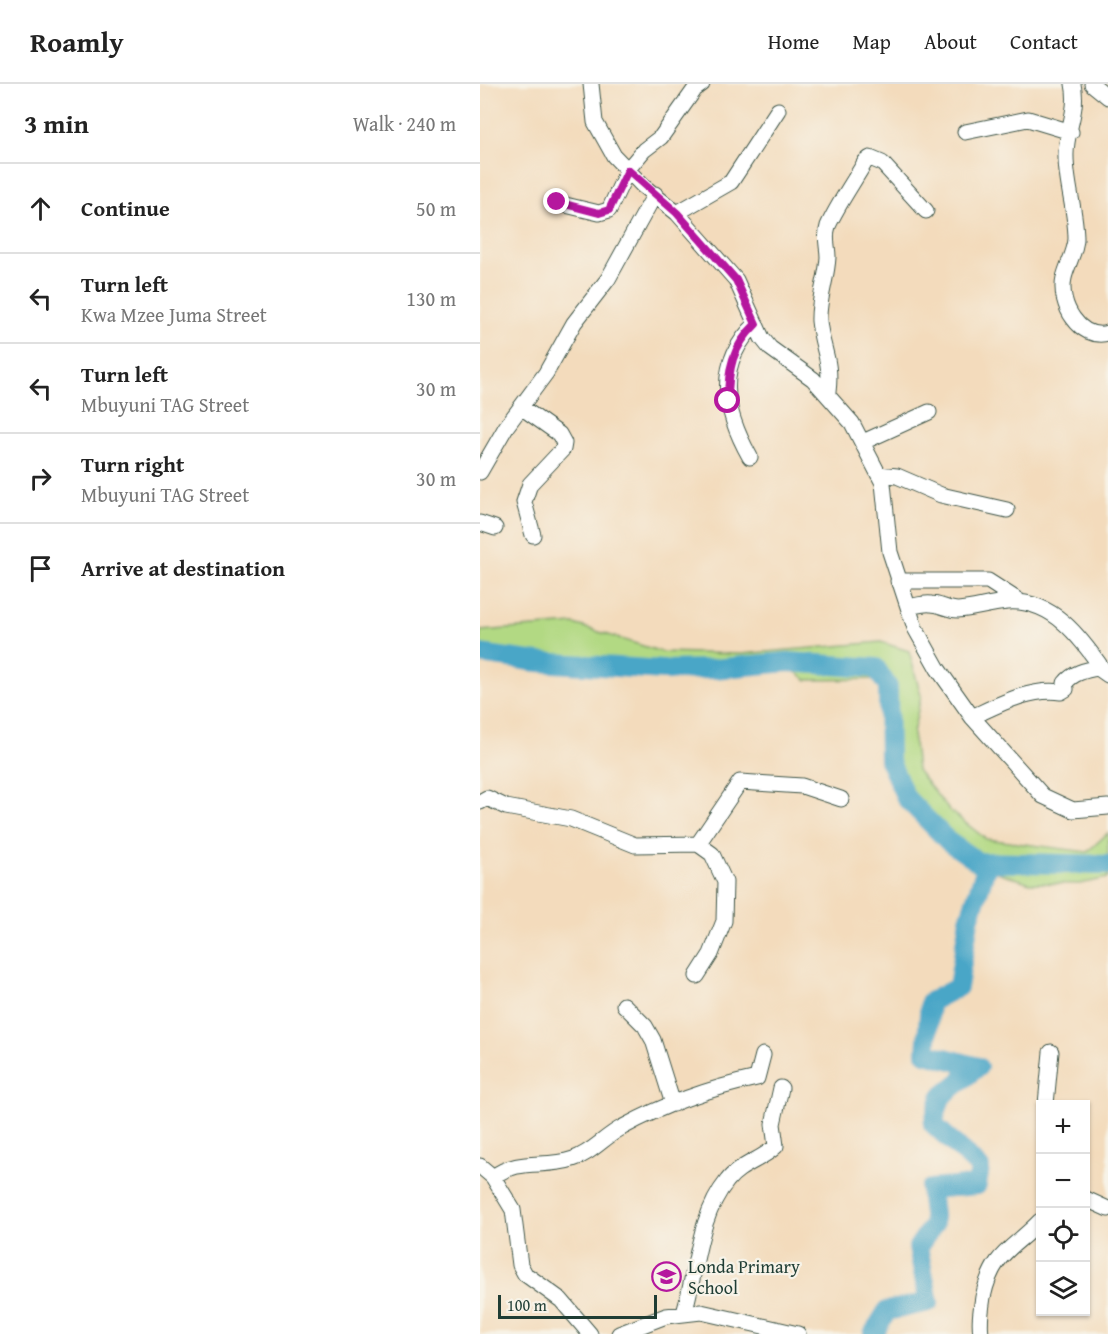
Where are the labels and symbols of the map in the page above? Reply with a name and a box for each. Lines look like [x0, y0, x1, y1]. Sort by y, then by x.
route end [543, 188, 569, 214]
route start [714, 387, 740, 413]
place label: Londa Primary School [688, 1253, 800, 1301]
school or university icon: Londa Primary School [651, 1261, 683, 1293]
scale bar [498, 1292, 657, 1320]

